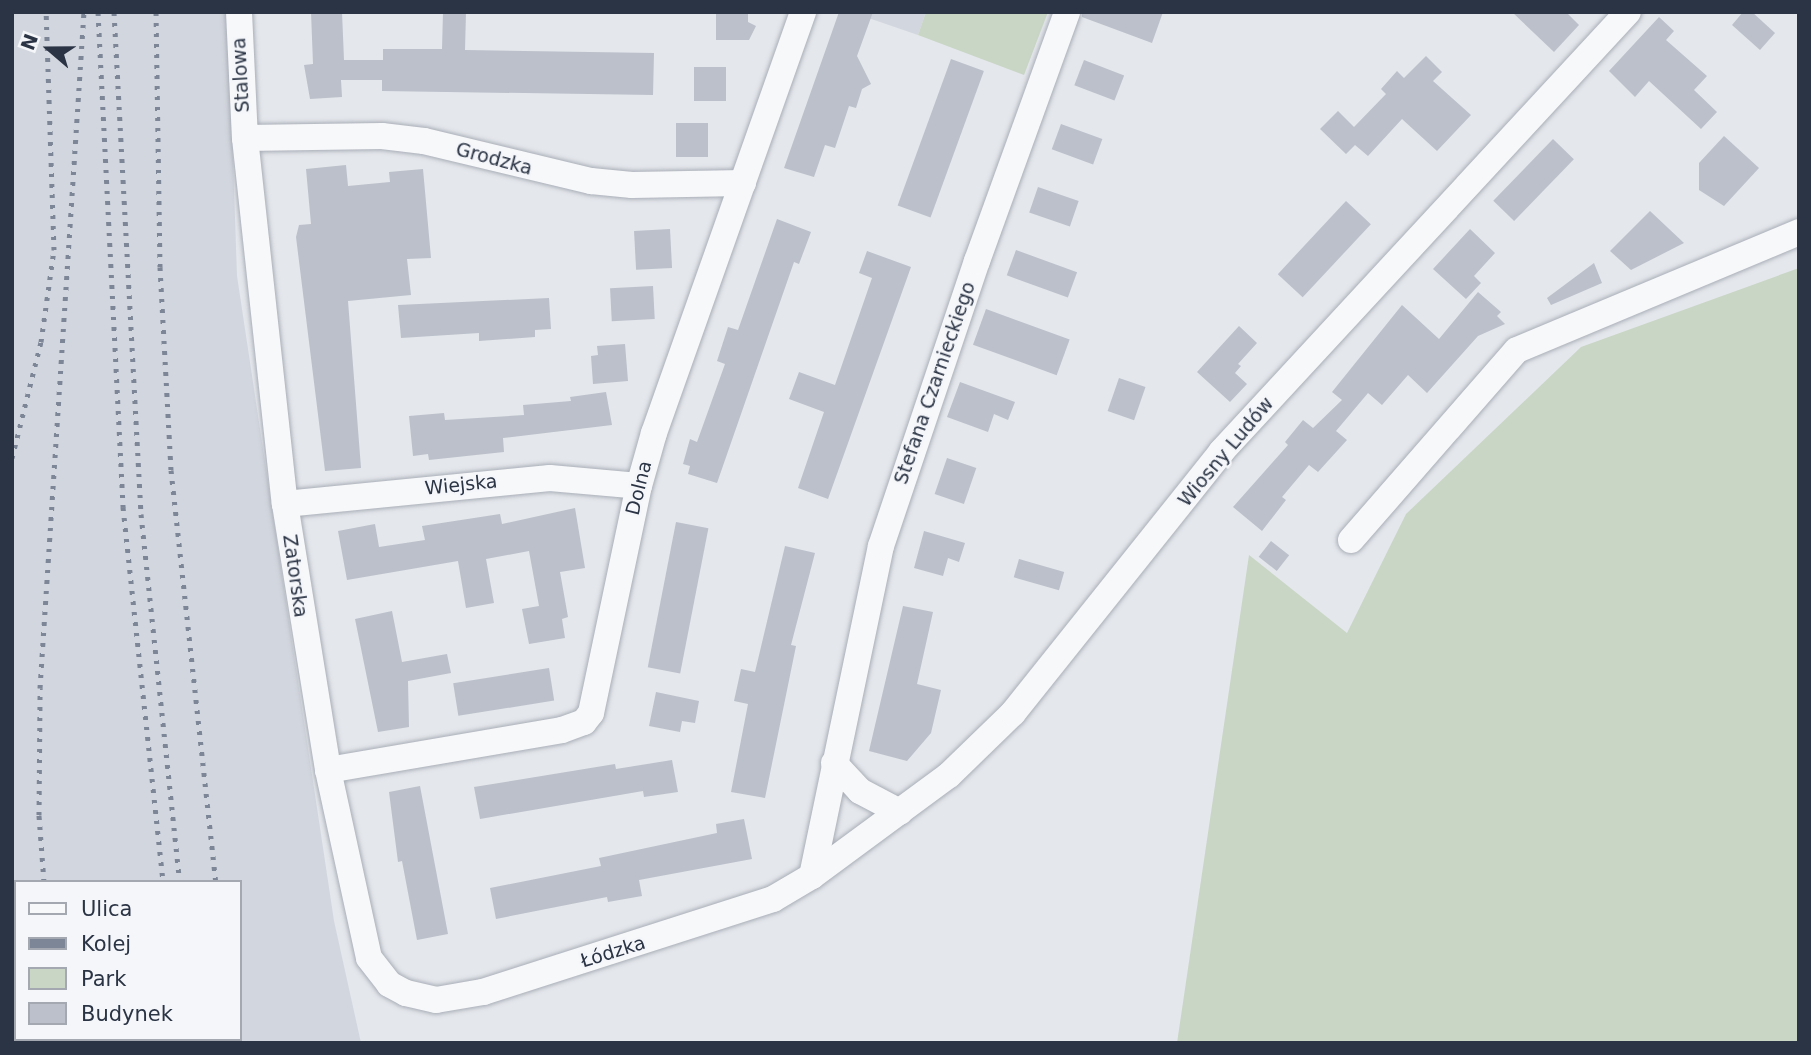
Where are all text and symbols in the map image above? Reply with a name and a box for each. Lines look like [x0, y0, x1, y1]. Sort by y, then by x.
north arrow [14, 14, 84, 84]
text: N [16, 31, 42, 53]
street label: Stalowa [228, 37, 254, 113]
street label: Grodzka [453, 138, 535, 180]
street label: Stefana Czarnieckiego [890, 279, 980, 487]
street label: Wiosny Ludów [1174, 393, 1278, 511]
street label: Dolna [621, 458, 657, 518]
street label: Wiejska [424, 470, 498, 500]
street label: Zatorska [278, 533, 312, 619]
legend [14, 880, 242, 1041]
text: Ulica [81, 897, 132, 921]
street label: Łódzka [578, 931, 648, 973]
text: Kolej [81, 932, 131, 956]
text: Park [81, 967, 126, 991]
text: Budynek [81, 1002, 173, 1026]

